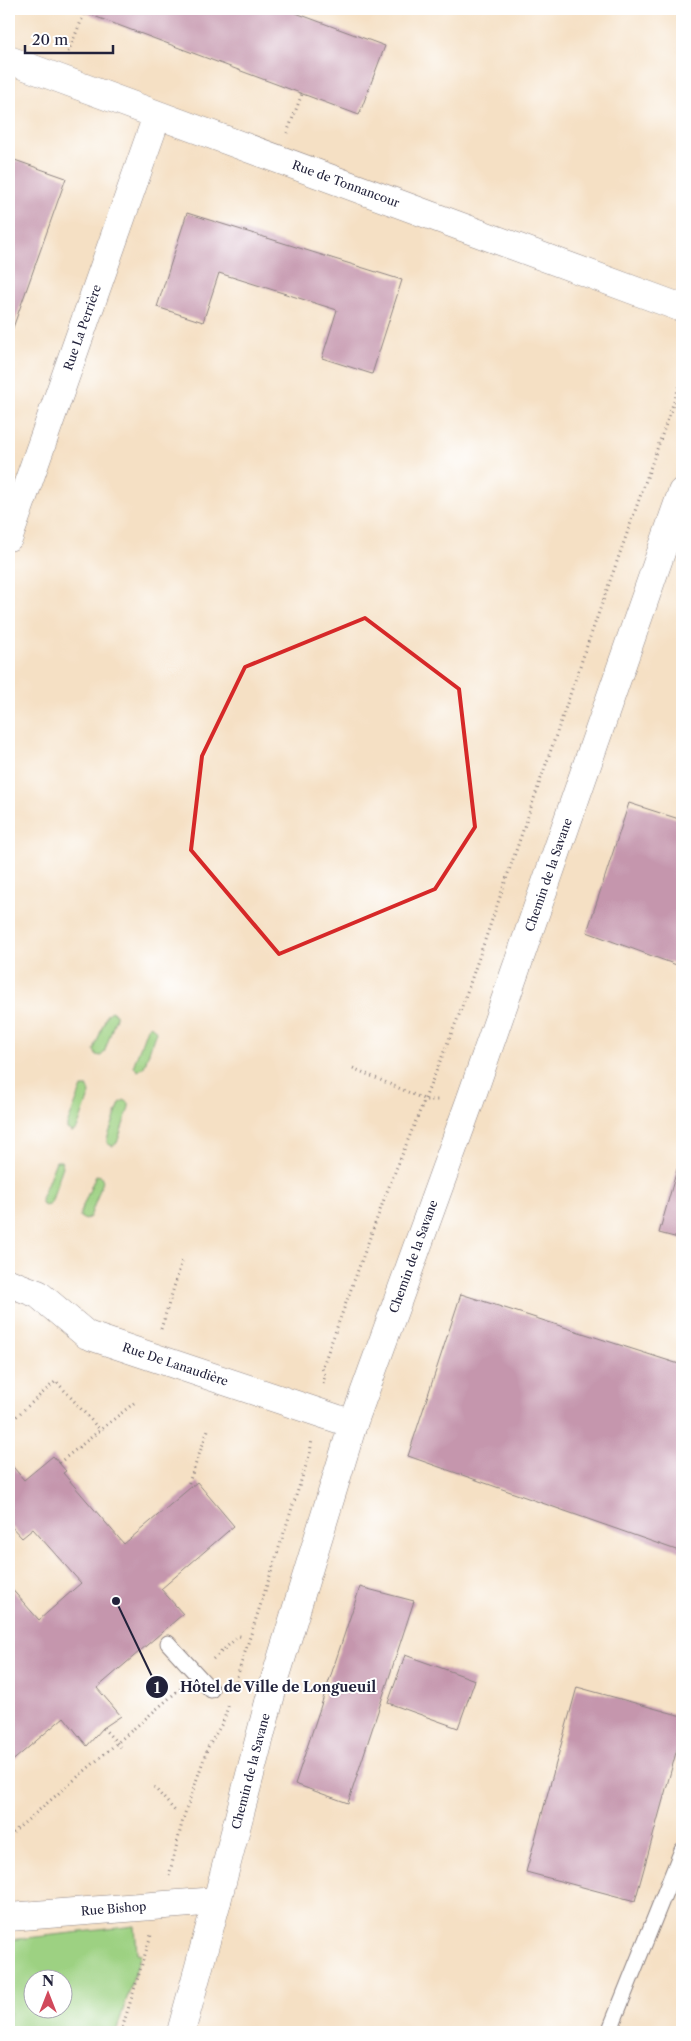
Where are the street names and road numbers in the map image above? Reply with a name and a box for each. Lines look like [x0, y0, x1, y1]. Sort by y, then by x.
street label: Rue de Tonnancour [290, 157, 402, 210]
street label: Rue La Perrière [60, 282, 104, 372]
street label: Chemin de la Savane [522, 816, 575, 933]
street label: Chemin de la Savane [386, 1198, 441, 1315]
street label: Rue De Lanaudière [121, 1339, 231, 1389]
street label: Chemin de la Savane [228, 1711, 273, 1831]
street label: Rue Bishop [80, 1898, 147, 1918]

